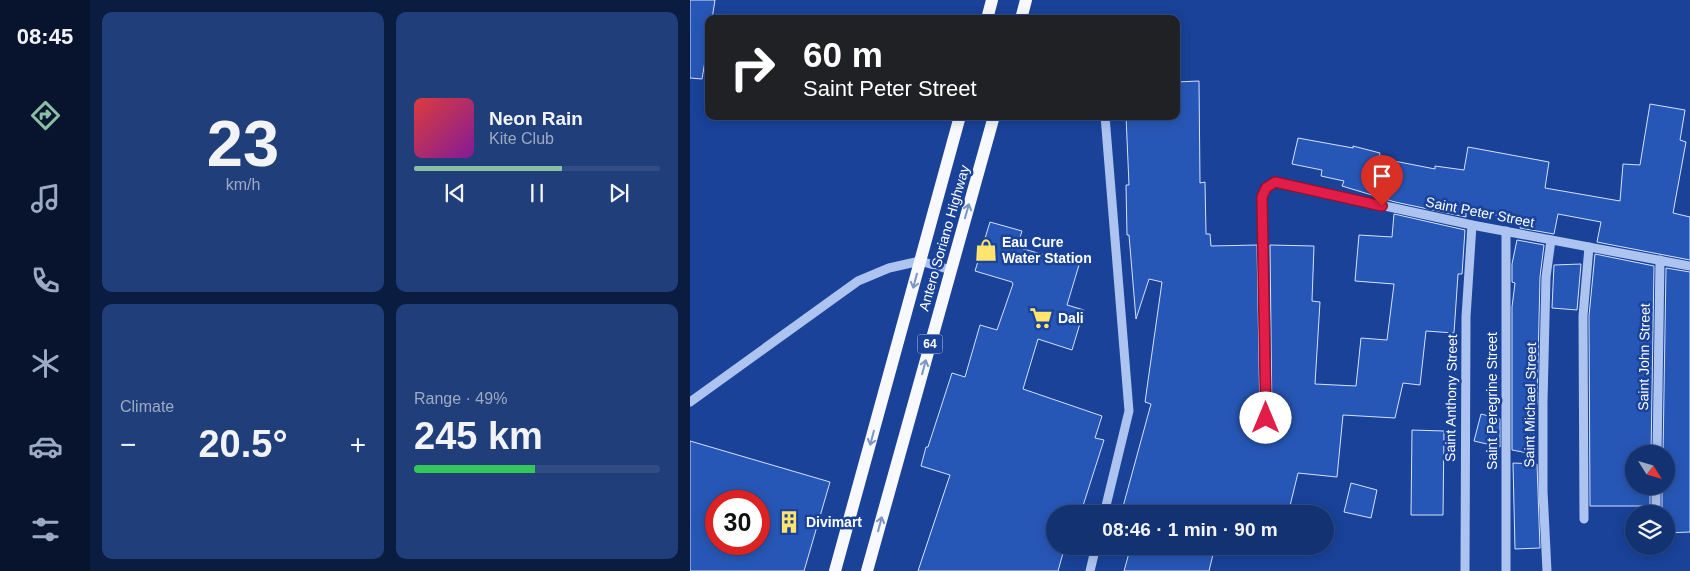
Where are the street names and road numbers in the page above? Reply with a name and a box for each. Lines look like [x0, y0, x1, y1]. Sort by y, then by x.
street label: Antero Soriano Highway [916, 163, 972, 313]
street label: Saint Peter Street [1424, 194, 1536, 230]
street label: Saint John Street [1635, 303, 1653, 411]
street label: Saint Peregrine Street [1484, 332, 1500, 470]
road number: 64 [918, 334, 942, 354]
street label: Saint Anthony Street [1442, 334, 1460, 462]
street label: Saint Michael Street [1521, 342, 1539, 468]

